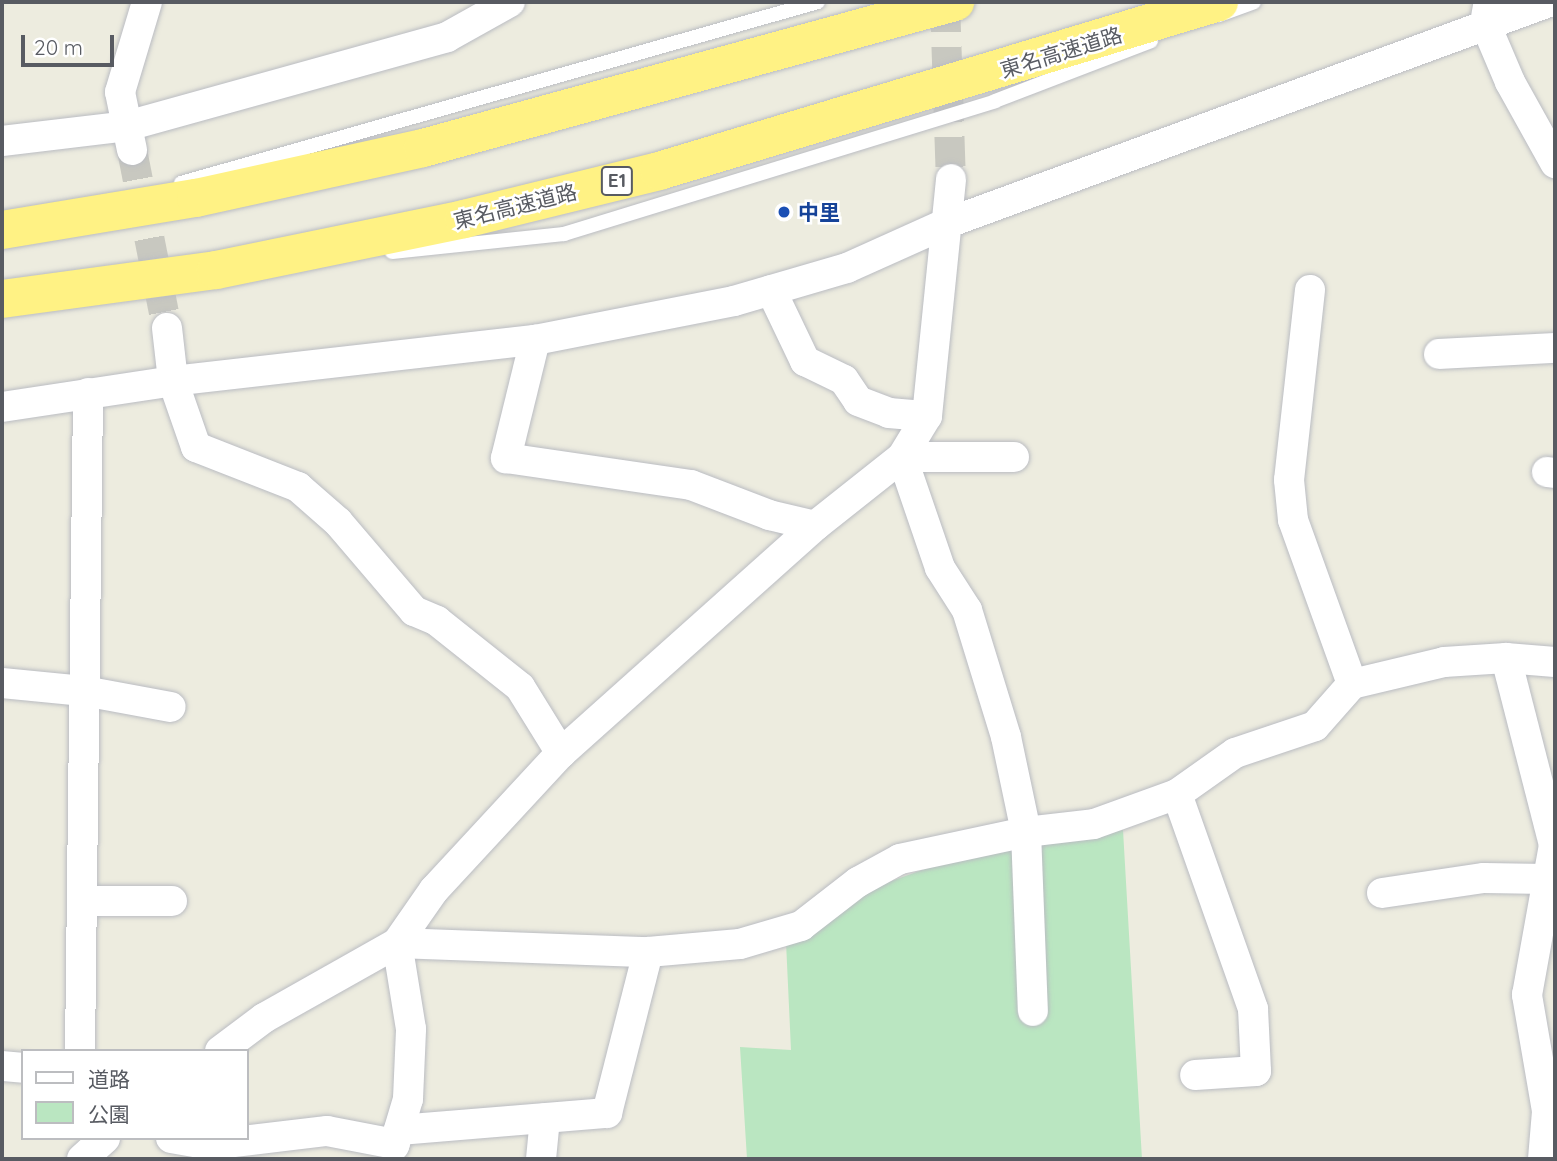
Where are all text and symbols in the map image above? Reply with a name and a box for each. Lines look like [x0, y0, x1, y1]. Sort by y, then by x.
scale bar [24, 21, 117, 65]
street label: 東名高速道路 [997, 22, 1125, 82]
text: 20 m [34, 34, 83, 60]
road number: E1 [600, 166, 634, 196]
street label: 東名高速道路 [451, 179, 579, 233]
place label: 中里 [798, 199, 840, 225]
marker: 中里 [776, 204, 792, 220]
legend [21, 1049, 248, 1140]
text: 道路 [88, 1066, 130, 1092]
text: 公園 [88, 1101, 130, 1127]

